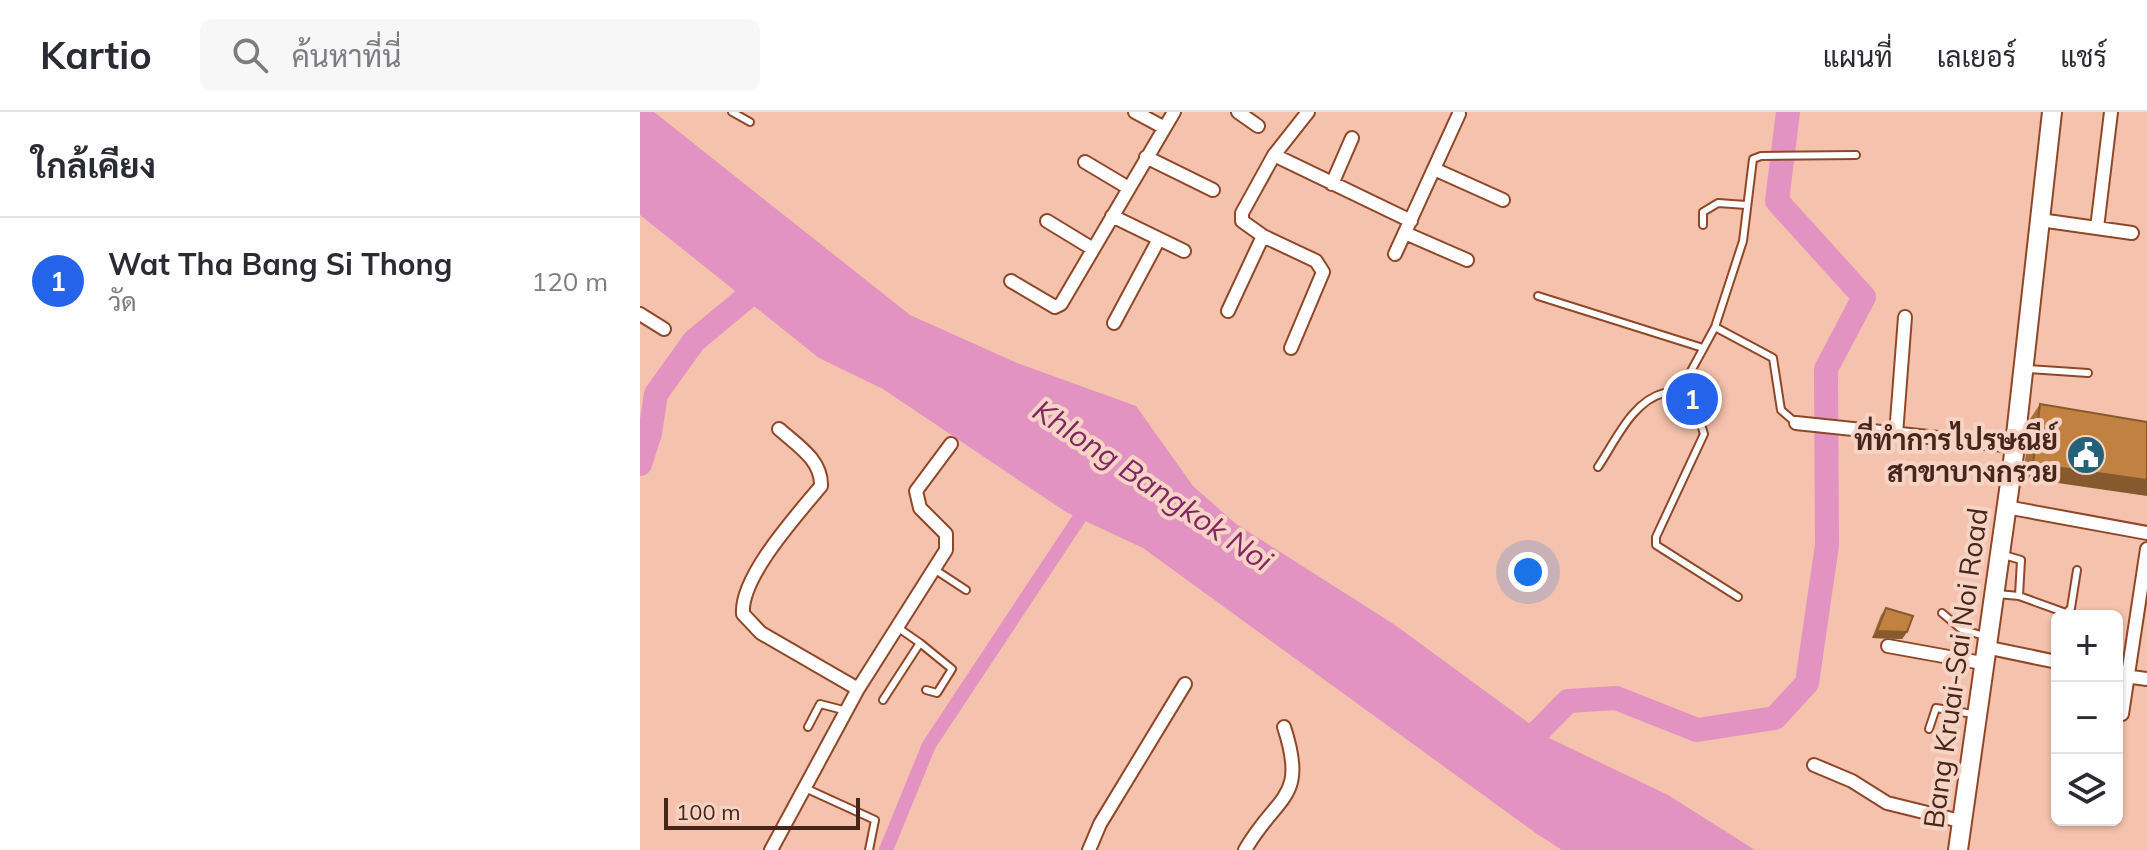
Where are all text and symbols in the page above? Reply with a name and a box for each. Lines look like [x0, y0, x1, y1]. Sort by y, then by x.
search box [200, 19, 760, 91]
text: Kartio [40, 31, 152, 79]
icon: search [228, 33, 272, 77]
text: ค้นหาที่นี่ [292, 37, 401, 75]
text: แผนที่ [1823, 39, 1893, 74]
text: เลเยอร์ [1937, 39, 2016, 74]
text: แชร์ [2060, 39, 2107, 74]
text: ใกล้เคียง [32, 144, 156, 187]
text: Wat Tha Bang Si Thong [108, 245, 452, 283]
text: 1 [50, 265, 66, 298]
text: 120 m [532, 265, 608, 298]
text: วัด [108, 285, 137, 318]
pin: 1 [1666, 369, 1718, 429]
water label: Khlong Bangkok Noi [1026, 391, 1281, 580]
place label: ที่ทำการไปรษณีย์ สาขาบางกรวย [1854, 416, 2059, 489]
public building icon: ที่ทำการไปรษณีย์ สาขาบางกรวย [2065, 434, 2107, 476]
street label: Bang Kruai-Sai Noi Road [1915, 506, 1995, 830]
your location [1508, 552, 1548, 592]
map controls [2051, 610, 2123, 826]
button: + [2051, 610, 2123, 682]
button: − [2051, 682, 2123, 754]
button: layers [2051, 754, 2123, 826]
scale bar [664, 794, 860, 830]
text: 100 m [676, 798, 741, 826]

